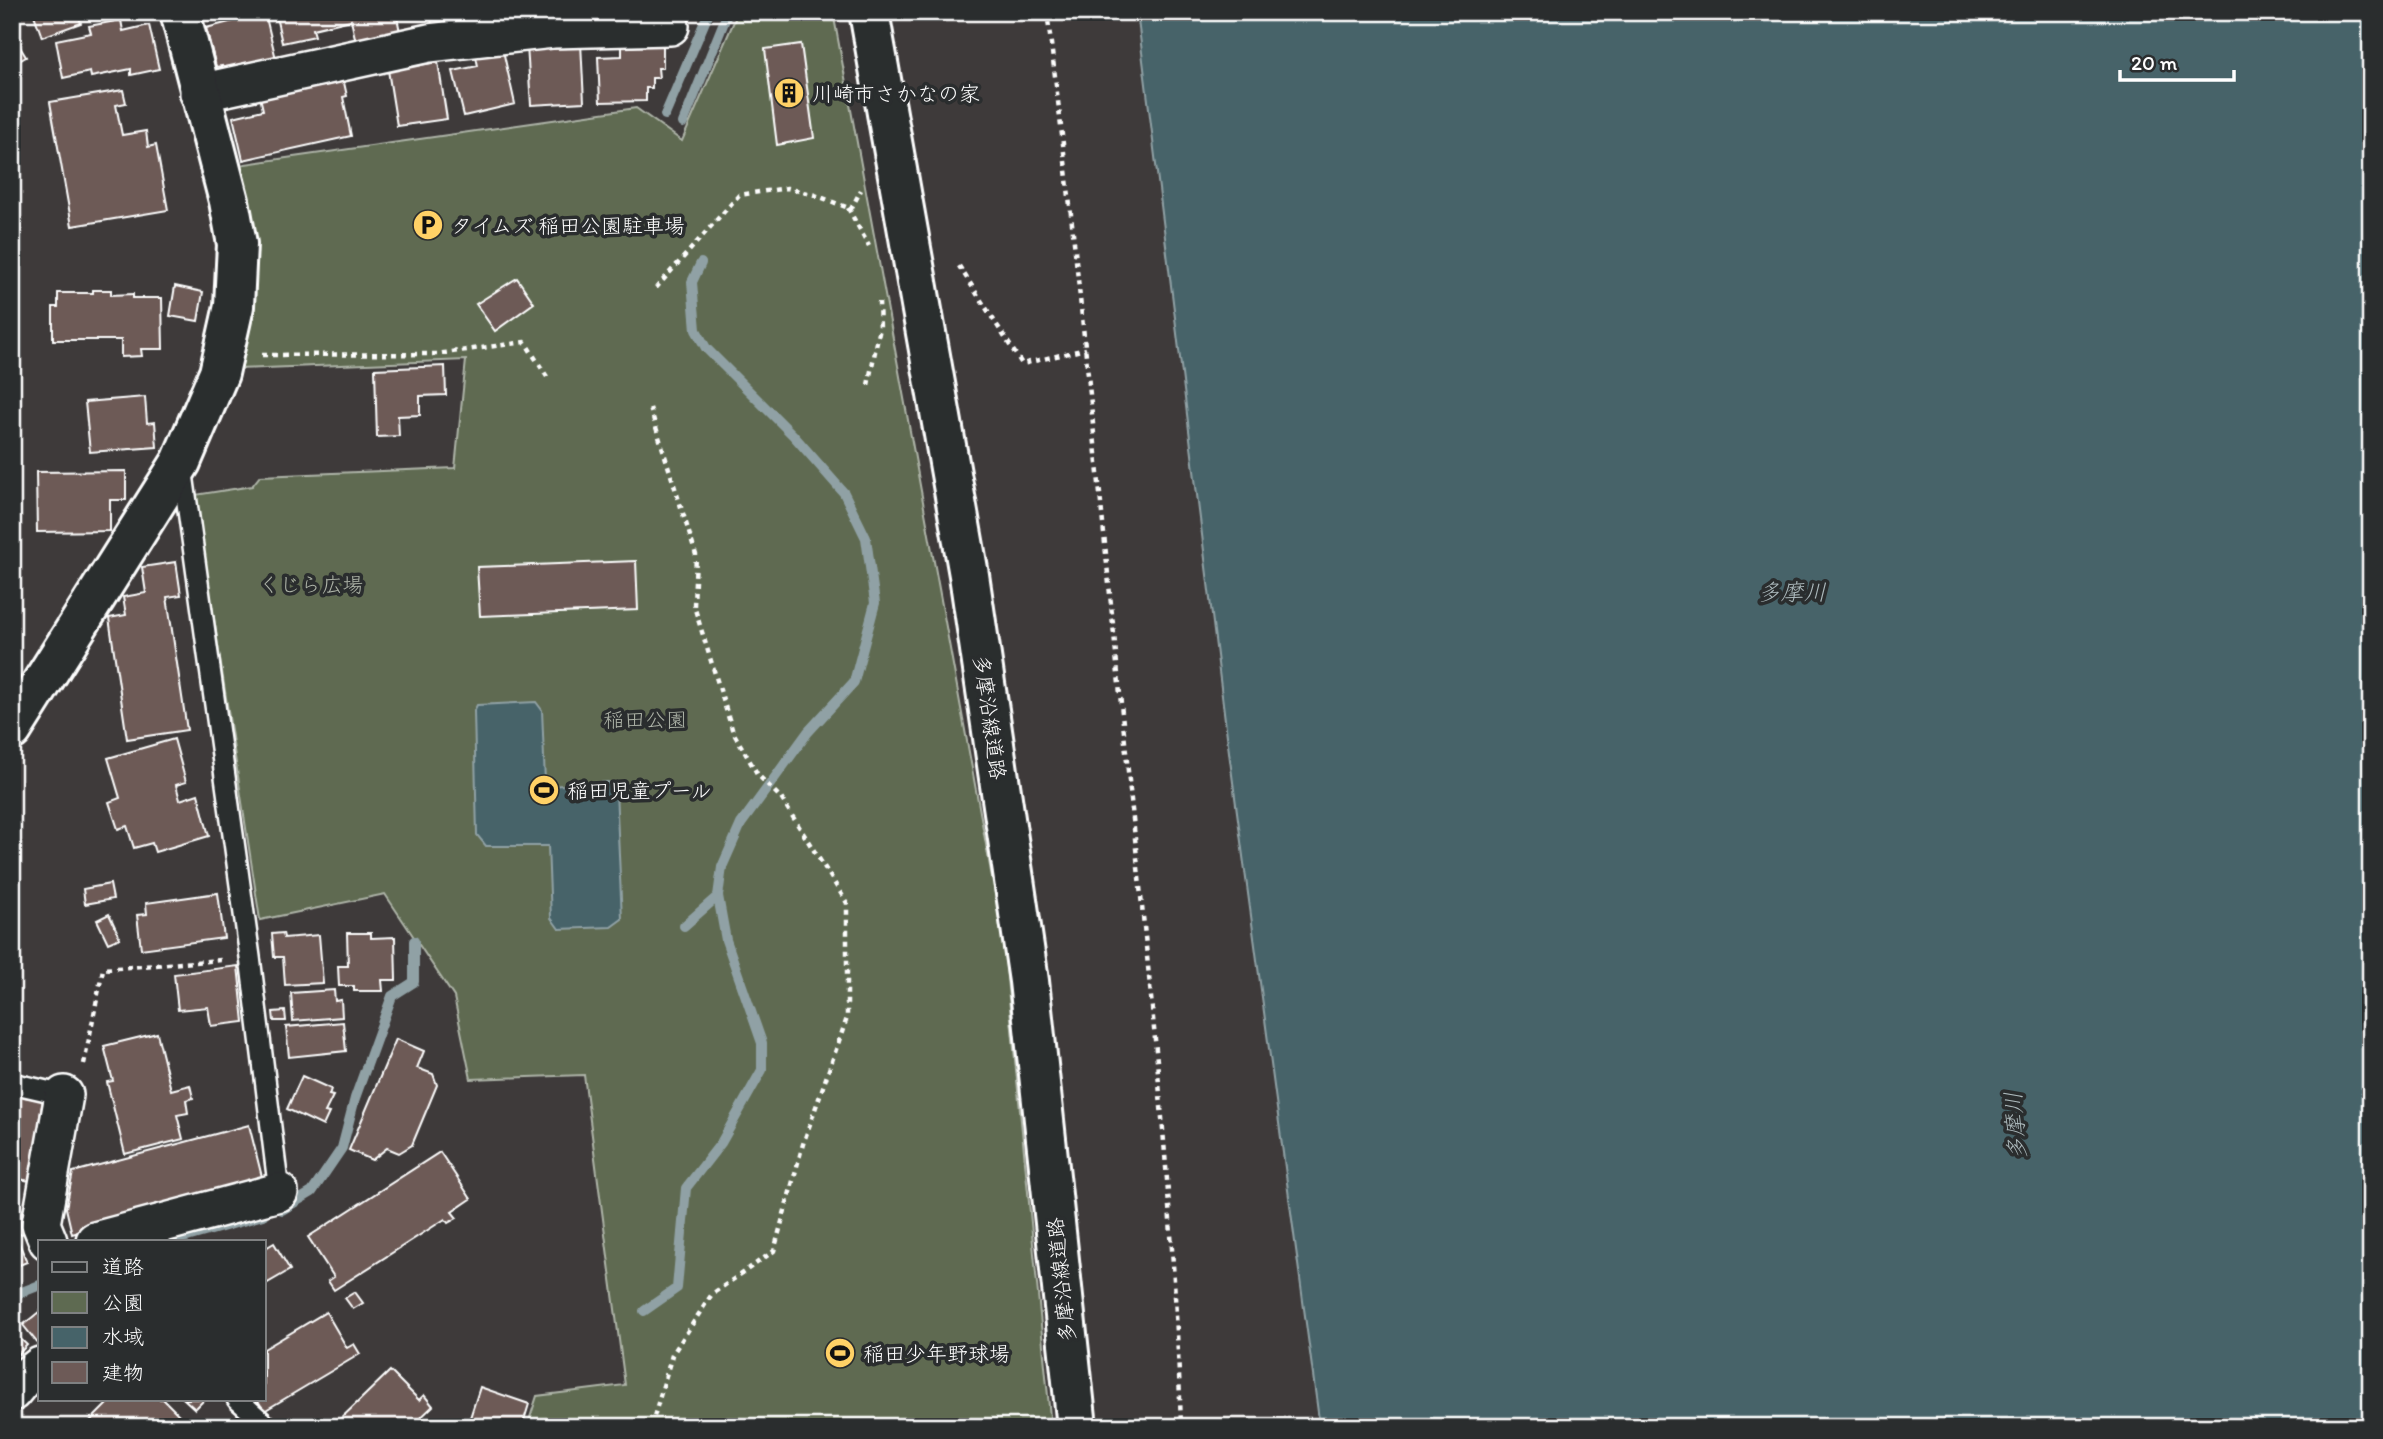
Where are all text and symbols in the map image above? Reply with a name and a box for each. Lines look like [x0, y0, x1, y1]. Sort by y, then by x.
scale bar [2120, 38, 2234, 82]
text: 20 m [2131, 50, 2178, 75]
building icon: 川崎市さかなの家 [772, 76, 806, 110]
place label: 川崎市さかなの家 [812, 81, 980, 106]
parking icon: タイムズ 稲田公園駐車場 [411, 208, 445, 242]
place label: タイムズ 稲田公園駐車場 [451, 213, 685, 238]
park label: くじら広場 [259, 572, 364, 597]
water label: 多摩川 [1758, 578, 1827, 606]
street label: 多摩沿線道路 [969, 653, 1011, 781]
park label: 稲田公園 [603, 707, 687, 732]
sports icon: 稲田児童プール [527, 773, 561, 807]
place label: 稲田児童プール [567, 778, 711, 803]
water label: 多摩川 [1999, 1091, 2031, 1161]
street label: 多摩沿線道路 [1042, 1216, 1080, 1344]
legend [38, 1240, 266, 1400]
text: 道路 [102, 1254, 144, 1279]
text: 公園 [102, 1290, 144, 1315]
text: 水域 [102, 1324, 144, 1349]
sports icon: 稲田少年野球場 [823, 1336, 857, 1370]
place label: 稲田少年野球場 [863, 1341, 1010, 1366]
text: 建物 [102, 1360, 144, 1385]

